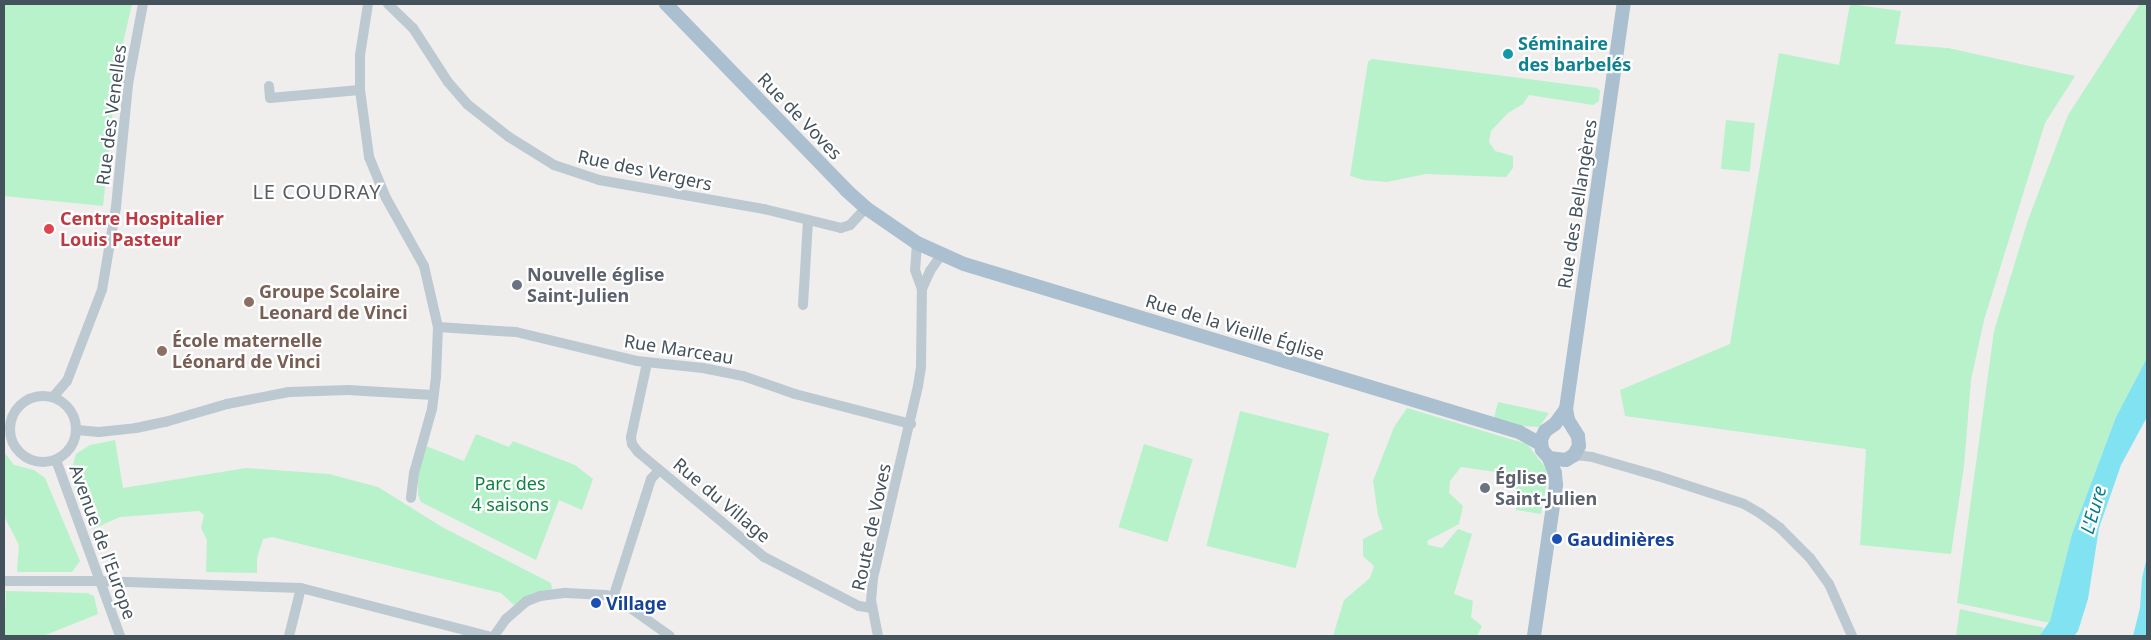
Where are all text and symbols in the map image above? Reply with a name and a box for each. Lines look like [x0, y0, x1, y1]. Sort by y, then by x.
place label: Séminaire des barbelés [1518, 33, 1631, 76]
street label: Rue des Venelles [92, 43, 130, 187]
marker: Séminaire des barbelés [1502, 48, 1514, 60]
street label: Rue de Voves [753, 68, 847, 164]
street label: Rue des Bellangères [1553, 118, 1601, 290]
street label: Rue des Vergers [576, 145, 714, 195]
district label: LE COUDRAY [251, 179, 383, 203]
place label: Centre Hospitalier Louis Pasteur [60, 208, 224, 250]
marker: Centre Hospitalier Louis Pasteur [42, 222, 56, 236]
place label: Nouvelle église Saint-Julien [527, 264, 664, 306]
marker: Nouvelle église Saint-Julien [511, 279, 523, 291]
place label: Groupe Scolaire Leonard de Vinci [259, 281, 408, 324]
street label: Rue de la Vieille Église [1143, 289, 1327, 365]
marker: Groupe Scolaire Leonard de Vinci [243, 296, 255, 308]
place label: École maternelle Léonard de Vinci [172, 330, 322, 372]
street label: Rue Marceau [623, 330, 735, 368]
marker: École maternelle Léonard de Vinci [156, 345, 168, 357]
street label: Rue du Village [669, 453, 775, 547]
street label: Avenue de l'Europe [65, 462, 141, 622]
street label: Route de Voves [847, 462, 895, 592]
place label: Église Saint-Julien [1495, 467, 1597, 509]
park label: Parc des 4 saisons [471, 473, 549, 516]
marker: Église Saint-Julien [1479, 482, 1491, 494]
water label: L'Eure [2076, 483, 2112, 537]
place label: Gaudinières [1567, 528, 1675, 550]
marker: Gaudinières [1551, 533, 1563, 545]
place label: Village [606, 592, 667, 614]
marker: Village [590, 597, 602, 609]

